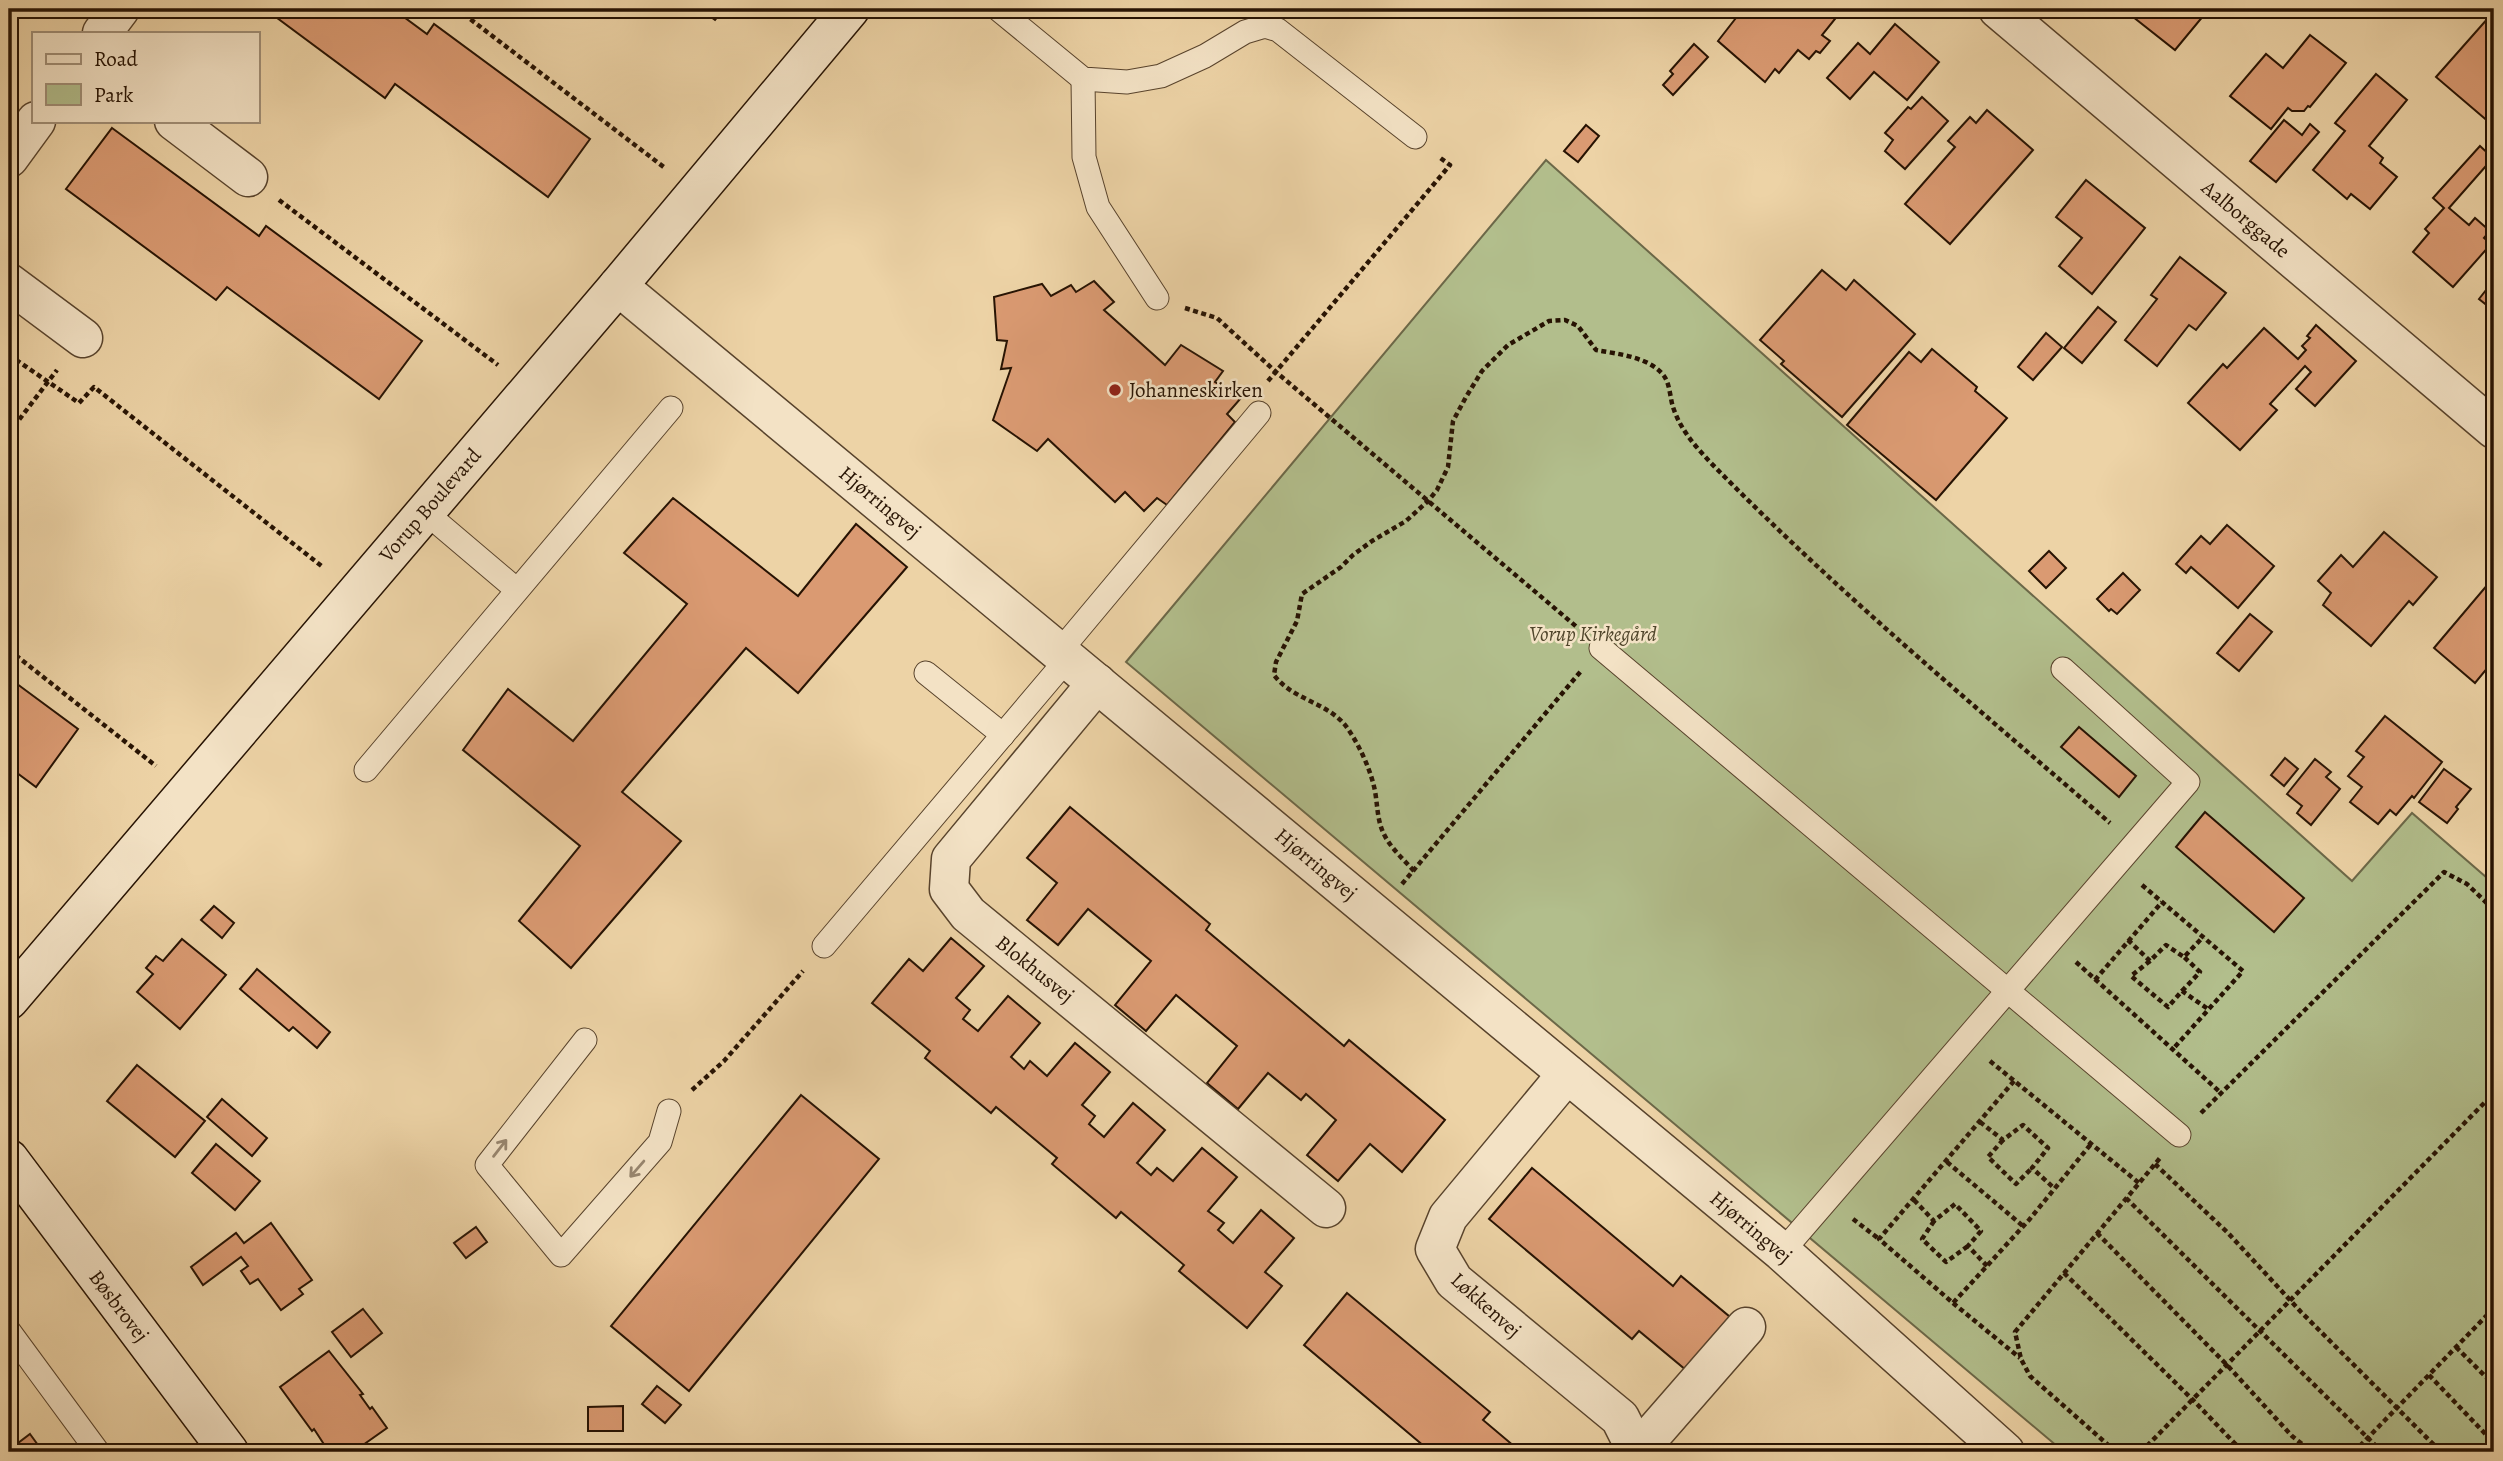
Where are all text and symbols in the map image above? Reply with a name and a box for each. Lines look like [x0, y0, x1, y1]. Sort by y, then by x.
legend [32, 32, 259, 122]
text: Road [94, 45, 138, 73]
text: Park [94, 81, 134, 109]
street label: Aalborggade [2195, 173, 2296, 264]
place label: Johanneskirken [1129, 376, 1263, 404]
marker: Johanneskirken [1107, 382, 1123, 398]
street label: Vorup Boulevard [372, 441, 488, 569]
street label: Hjørringvej [833, 459, 927, 545]
park label: Vorup Kirkegård [1529, 620, 1657, 648]
street label: Hjørringvej [1269, 821, 1363, 907]
street label: Blokhusvej [990, 929, 1080, 1009]
one-way arrow [493, 1140, 508, 1158]
one-way arrow [628, 1160, 645, 1177]
street label: Hjørringvej [1704, 1184, 1798, 1270]
street label: Bøsbrovej [83, 1264, 155, 1348]
street label: Løkkenvej [1445, 1266, 1527, 1344]

